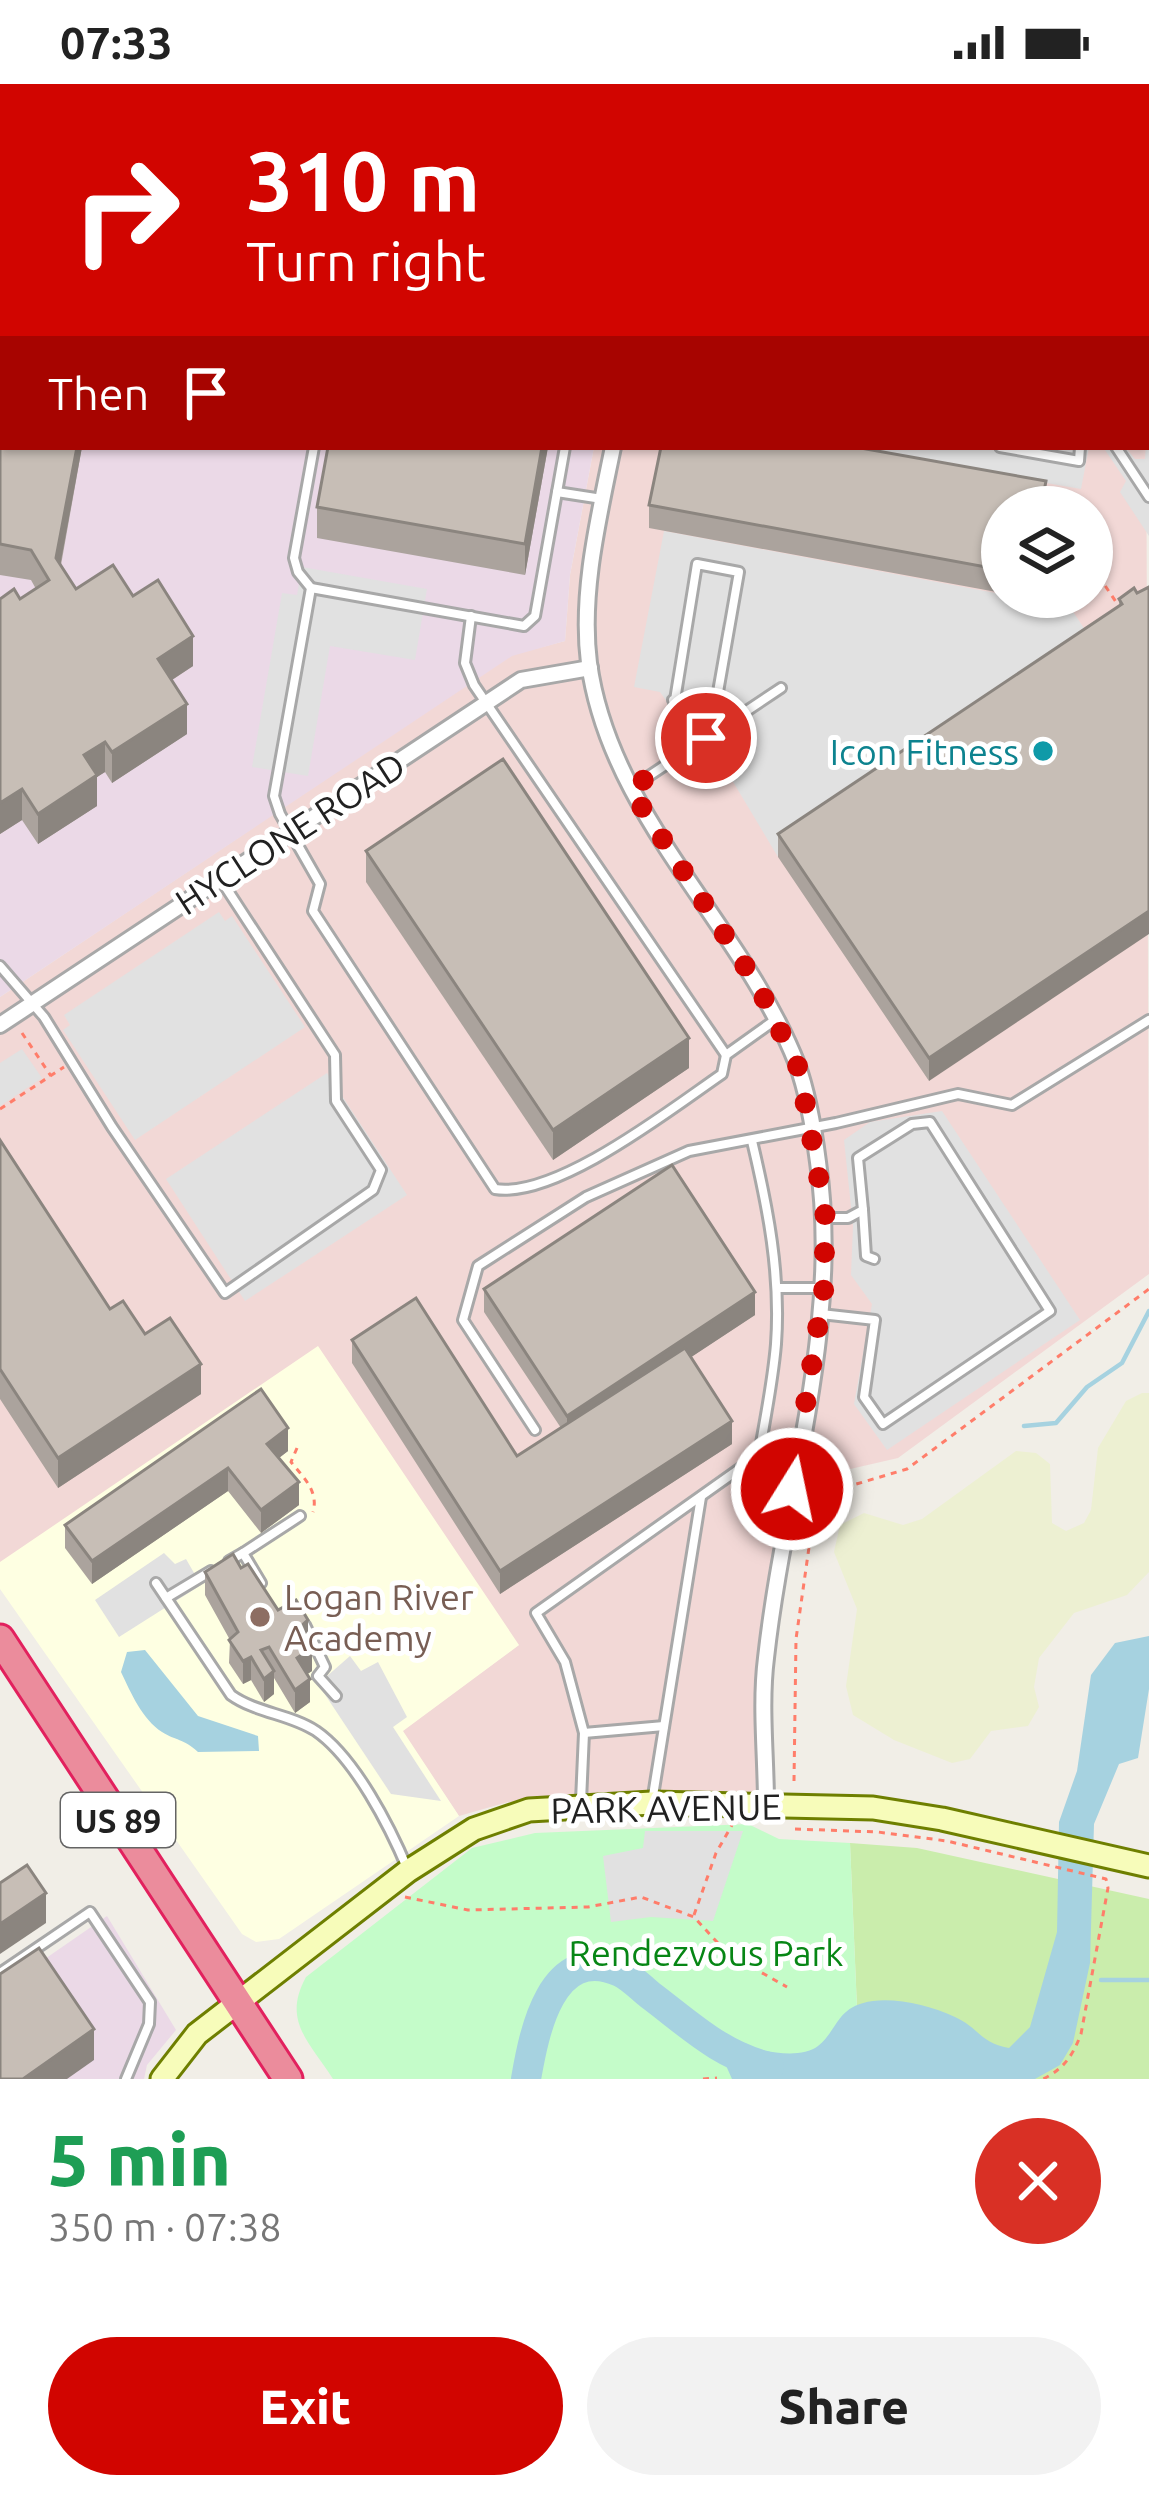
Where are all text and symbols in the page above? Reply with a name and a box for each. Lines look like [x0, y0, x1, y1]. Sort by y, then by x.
text: 07:33 [60, 17, 173, 68]
icon: right [48, 132, 204, 288]
text: 310 m [246, 133, 480, 227]
text: Turn right [246, 231, 486, 291]
icon: arrive [173, 360, 239, 426]
text: Then [48, 368, 149, 419]
map controls [981, 486, 1113, 618]
button: layers [981, 486, 1113, 618]
pin [655, 687, 757, 789]
icon: arrive [673, 705, 739, 771]
place label: Icon Fitness [830, 731, 1019, 772]
marker: Icon Fitness [1030, 738, 1056, 764]
street label: HYCLONE ROAD [168, 744, 412, 922]
position arrow [729, 1426, 855, 1552]
place label: Logan River Academy [284, 1576, 474, 1658]
marker: Logan River Academy [247, 1604, 273, 1630]
street label: PARK AVENUE [550, 1785, 782, 1831]
road number: US 89 [61, 1793, 175, 1847]
park label: Rendezvous Park [569, 1932, 843, 1973]
button: close [975, 2118, 1101, 2244]
text: 5 min [48, 2119, 231, 2200]
text: 350 m · 07:38 [48, 2205, 282, 2248]
button: Exit [48, 2337, 563, 2475]
button: Share [587, 2337, 1101, 2475]

